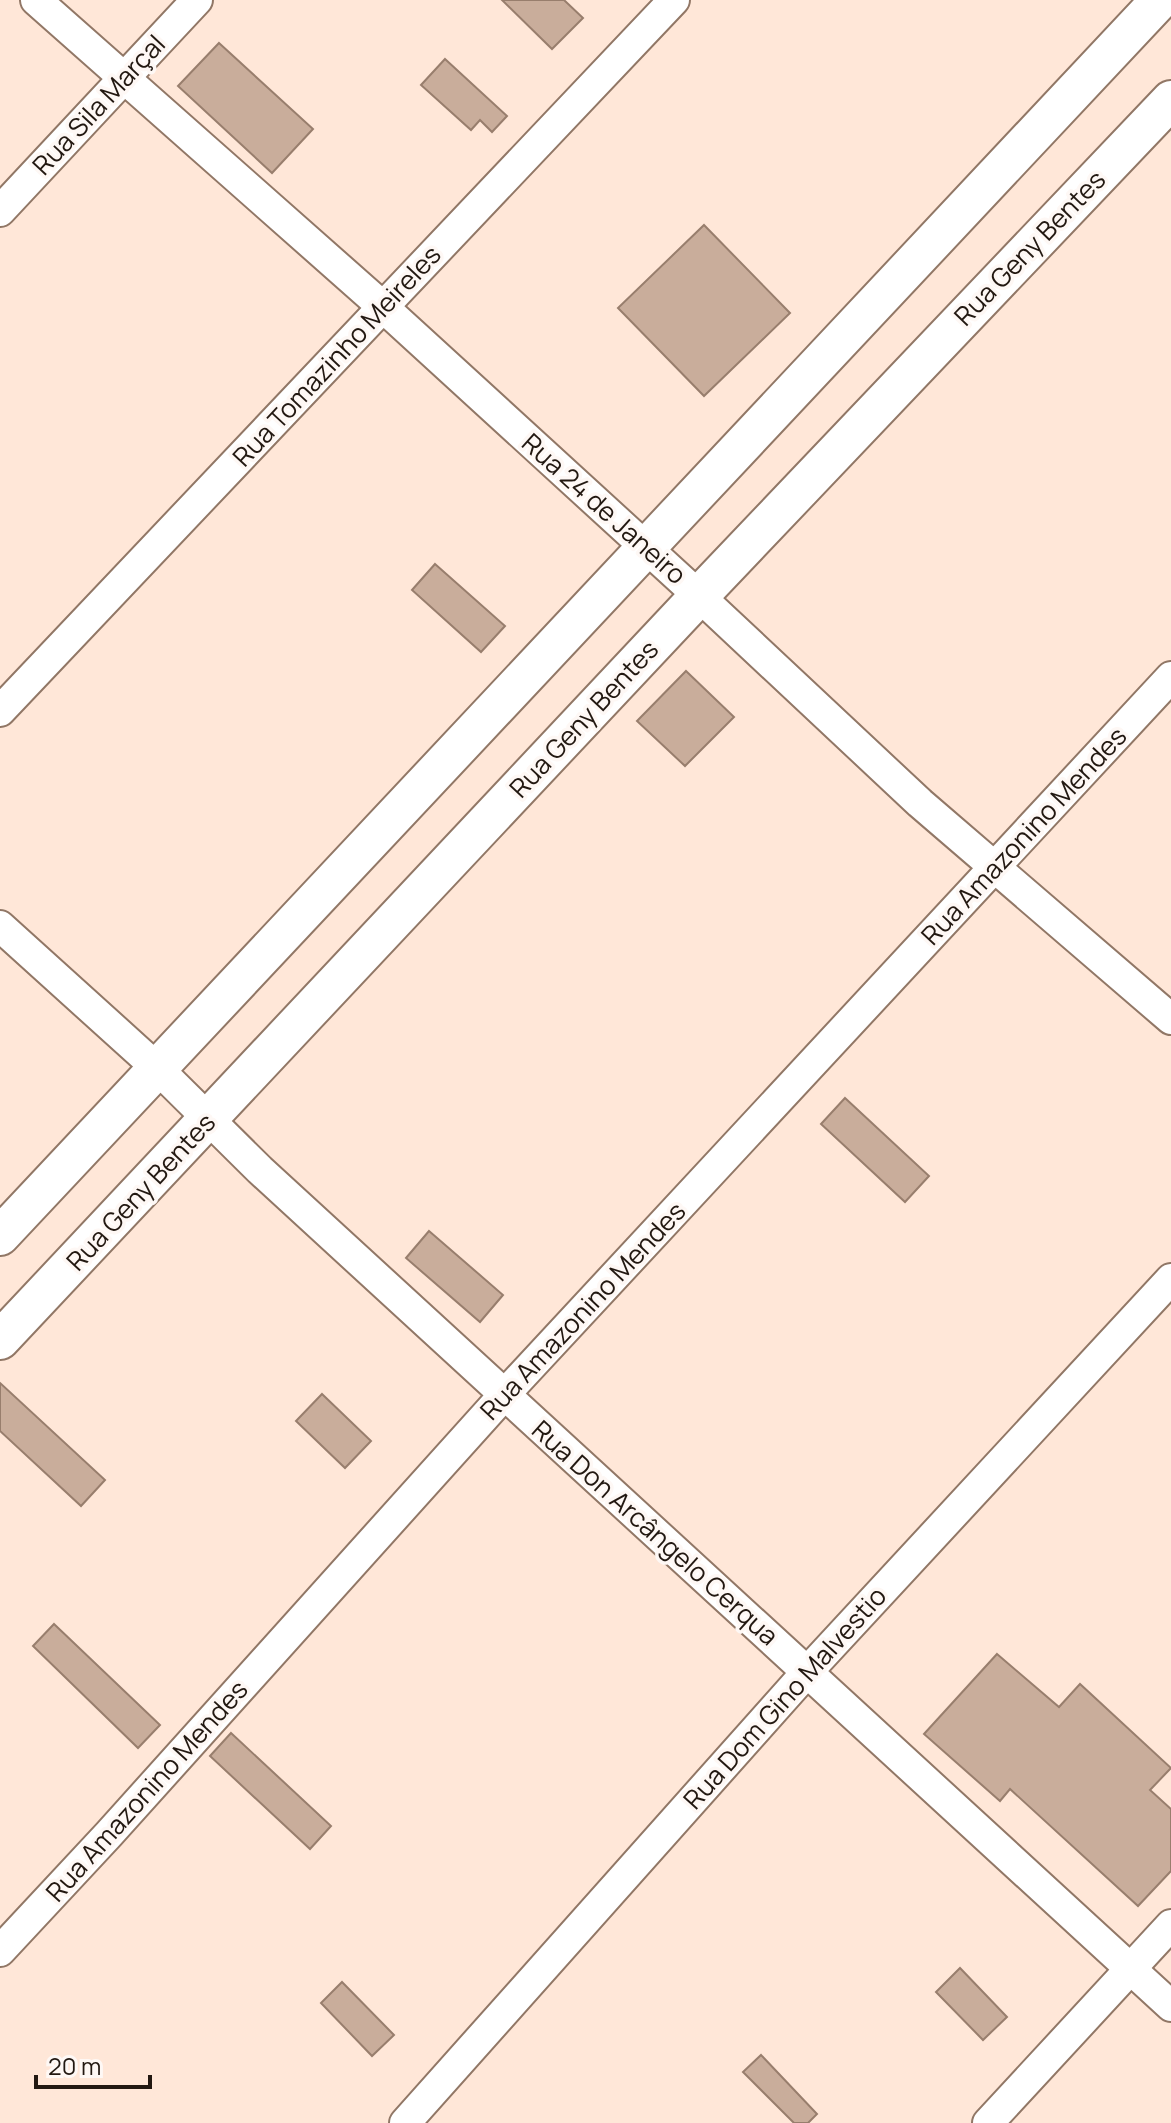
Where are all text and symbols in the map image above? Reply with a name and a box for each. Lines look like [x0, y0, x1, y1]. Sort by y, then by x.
street label: Rua Sila Marçal [24, 26, 173, 182]
street label: Rua Geny Bentes [946, 162, 1113, 333]
street label: Rua Tomazinho Meireles [224, 237, 448, 474]
street label: Rua 24 de Janeiro [515, 425, 695, 592]
street label: Rua Geny Bentes [501, 632, 666, 805]
street label: Rua Amazonino Mendes [912, 718, 1134, 952]
street label: Rua Geny Bentes [58, 1105, 223, 1278]
street label: Rua Amazonino Mendes [471, 1193, 693, 1427]
street label: Rua Don Arcângelo Cerqua [525, 1412, 787, 1653]
street label: Rua Dom Gino Malvestio [675, 1578, 894, 1816]
street label: Rua Amazonino Mendes [37, 1672, 255, 1909]
scale bar [36, 2039, 150, 2089]
text: 20 m [48, 2049, 101, 2082]

